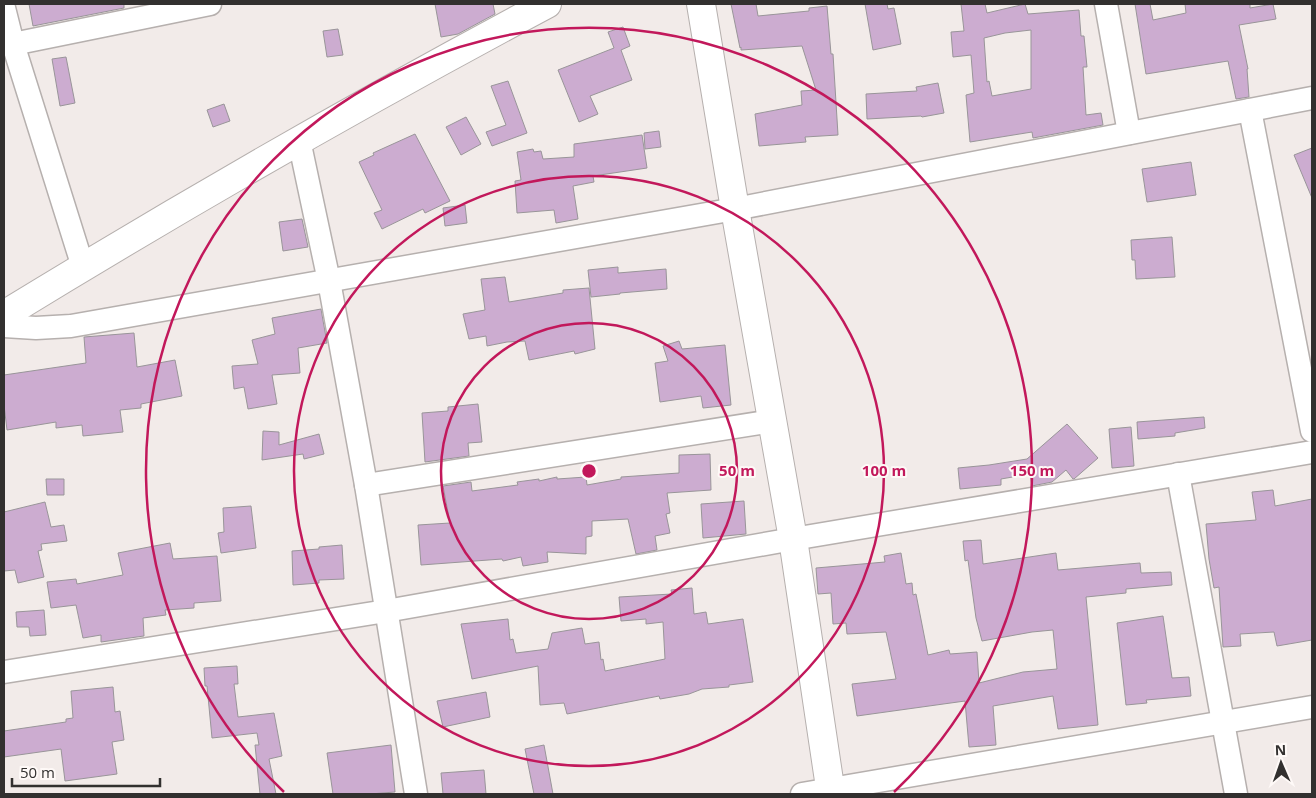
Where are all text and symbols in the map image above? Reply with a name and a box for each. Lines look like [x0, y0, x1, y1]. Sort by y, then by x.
text: 50 m [719, 460, 755, 480]
text: 100 m [862, 460, 906, 480]
text: 150 m [1010, 460, 1054, 480]
centre of rings [580, 462, 598, 480]
north arrow [1256, 738, 1306, 788]
text: N [1275, 740, 1287, 759]
scale bar [12, 756, 160, 788]
text: 50 m [20, 762, 55, 782]

